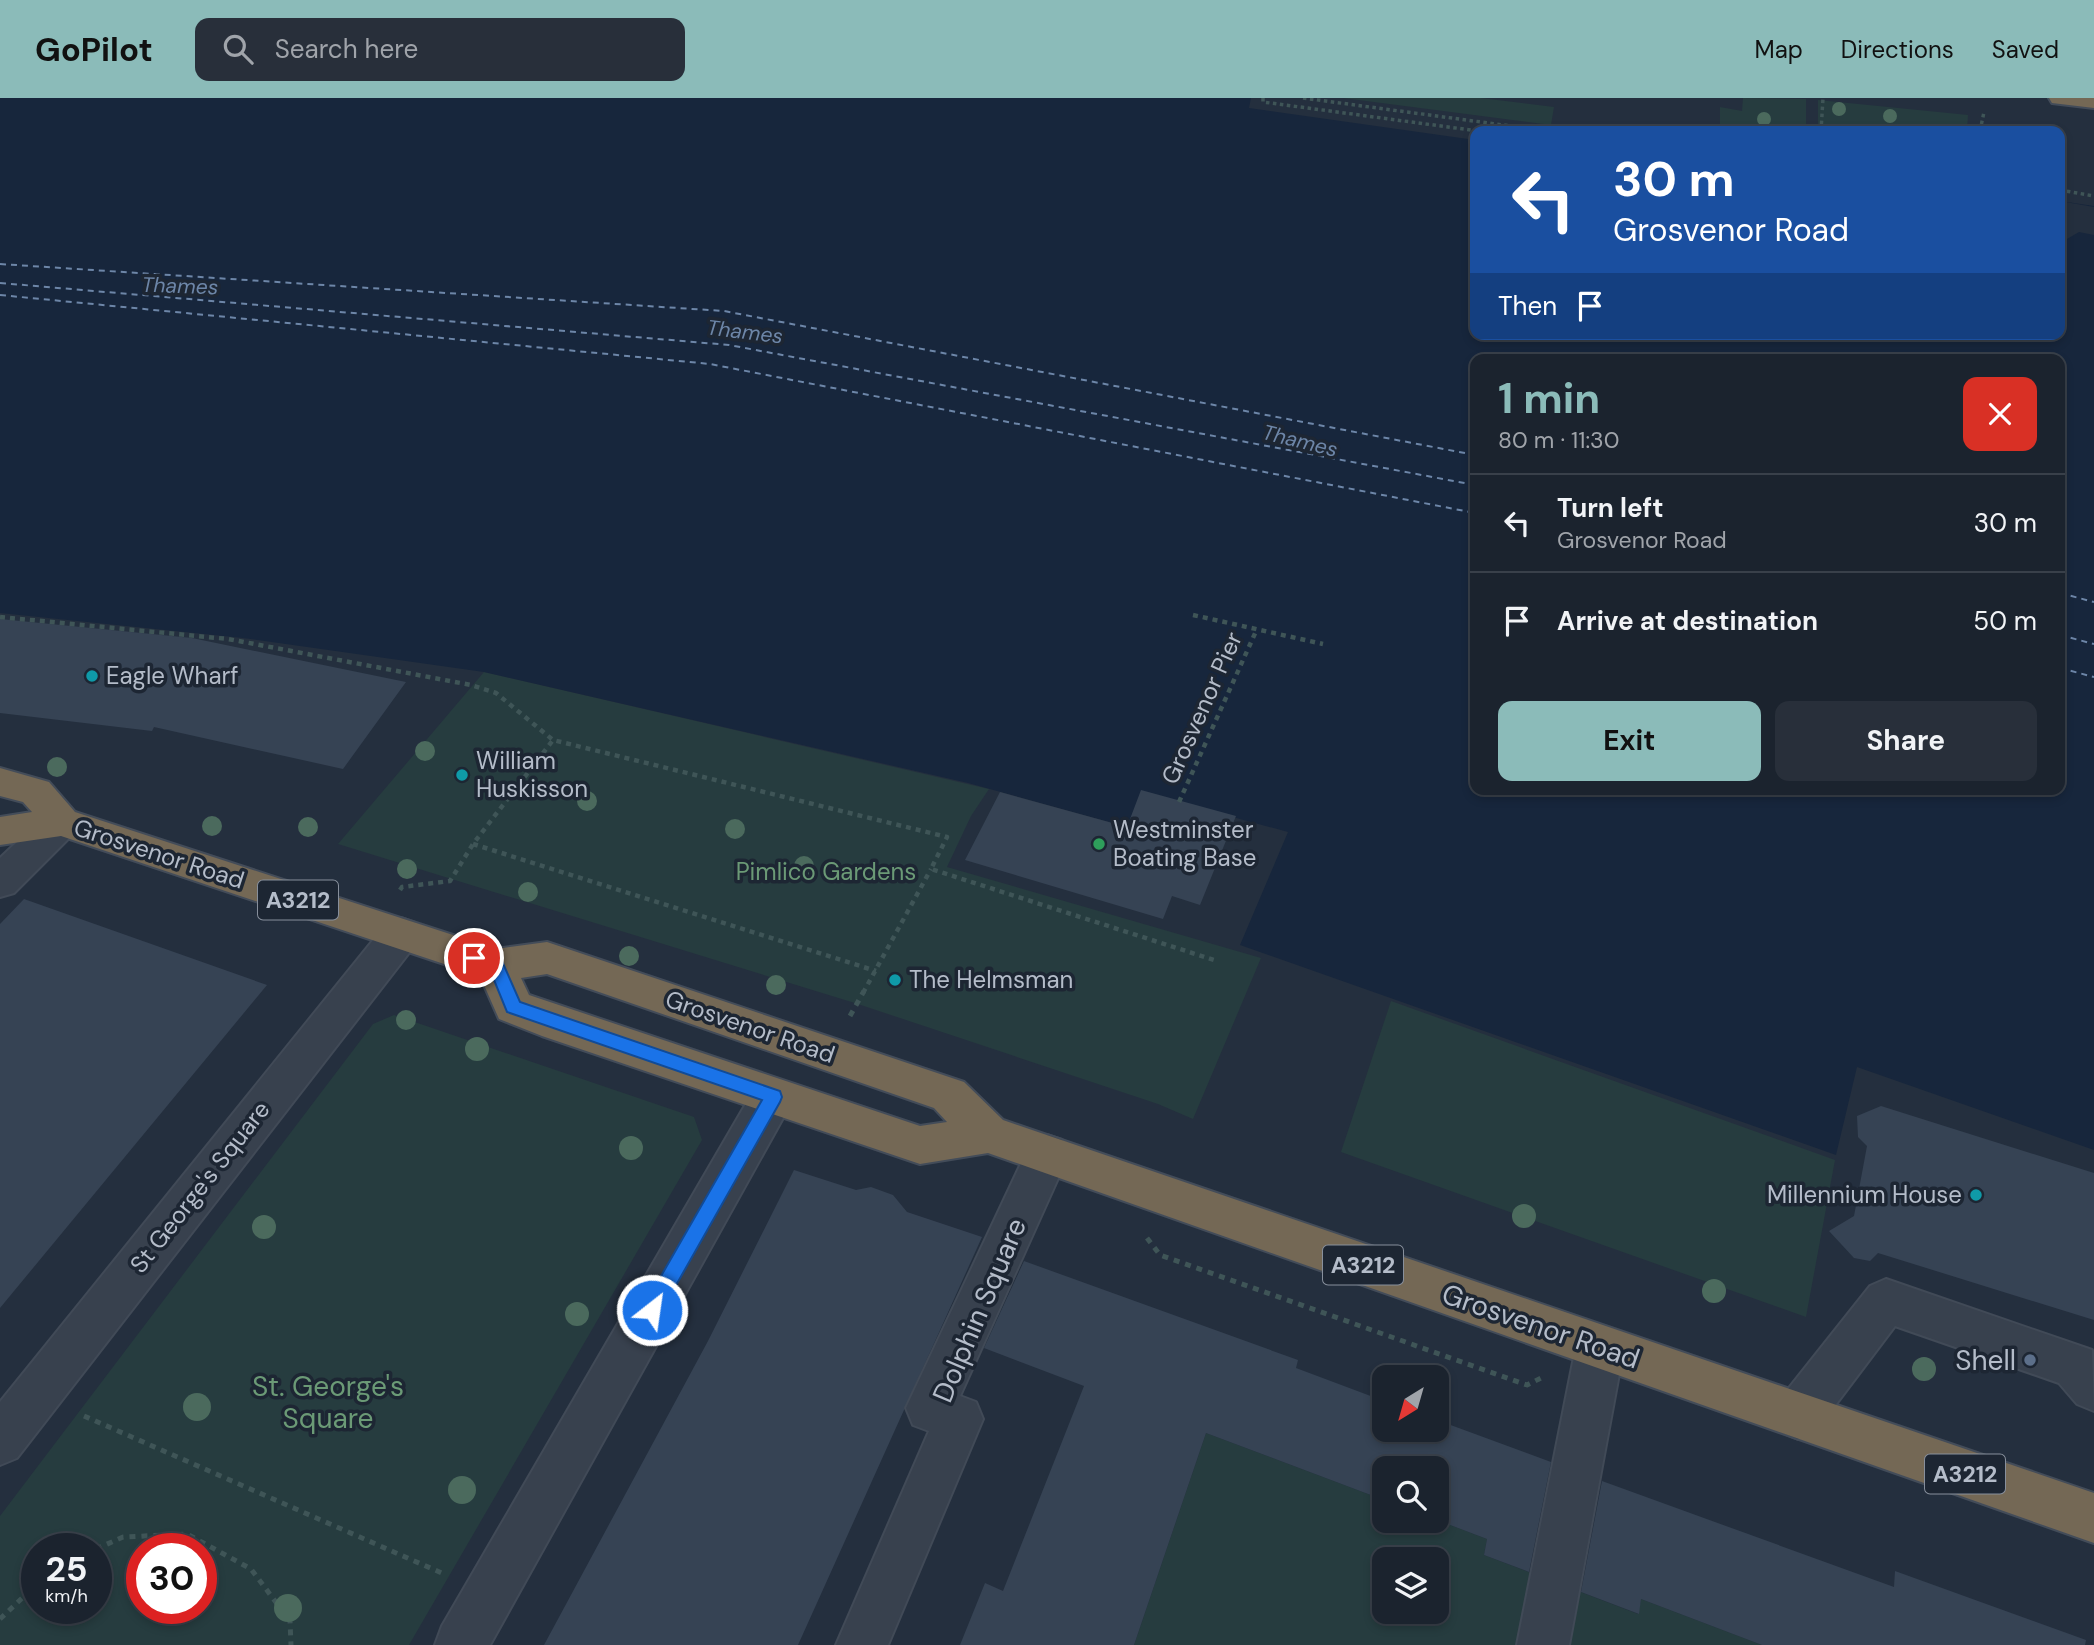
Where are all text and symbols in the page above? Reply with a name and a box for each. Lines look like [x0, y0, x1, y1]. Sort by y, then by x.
search box [195, 18, 685, 81]
text: GoPilot [35, 28, 153, 71]
icon: search [219, 30, 257, 68]
text: Search here [275, 32, 418, 66]
text: Map [1755, 34, 1803, 65]
text: Directions [1841, 34, 1954, 65]
text: Saved [1992, 34, 2059, 65]
text: 30 m [1613, 147, 1735, 211]
icon: left [1498, 154, 1589, 245]
text: Grosvenor Road [1613, 209, 1849, 251]
water label: Thames [141, 271, 219, 301]
icon: arrive [1571, 287, 1609, 325]
text: Then [1498, 289, 1557, 323]
water label: Thames [705, 313, 785, 351]
text: 1 min [1498, 371, 1600, 426]
button: close [1963, 377, 2037, 451]
water label: Thames [1259, 418, 1341, 464]
text: 80 m · 11:30 [1498, 425, 1619, 455]
text: Turn left [1557, 491, 1664, 525]
icon: left [1498, 504, 1536, 542]
text: 30 m [1974, 506, 2037, 540]
text: Grosvenor Road [1557, 525, 1727, 555]
icon: arrive [1498, 602, 1536, 640]
text: Arrive at destination [1557, 604, 1818, 638]
text: 50 m [1973, 604, 2037, 638]
street label: Grosvenor Pier [1154, 627, 1249, 789]
place label: Eagle Wharf [106, 660, 239, 691]
marker: Eagle Wharf [84, 668, 100, 684]
button: Exit [1498, 701, 1761, 781]
button: Share [1775, 701, 2037, 781]
place label: William Huskisson [476, 745, 588, 804]
marker: William Huskisson [454, 767, 470, 783]
street label: Grosvenor Road [70, 811, 248, 896]
place label: Westminster Boating Base [1113, 814, 1256, 873]
marker: Westminster Boating Base [1091, 836, 1107, 852]
park label: Pimlico Gardens [736, 856, 916, 887]
road number: A3212 [258, 880, 338, 920]
pin [444, 928, 504, 988]
icon: arrive [455, 939, 493, 977]
place label: The Helmsman [909, 964, 1073, 995]
marker: The Helmsman [887, 972, 903, 988]
street label: Grosvenor Road [661, 983, 839, 1070]
street label: St George's Square [123, 1094, 276, 1279]
place label: Millennium House [1767, 1179, 1962, 1210]
marker: Millennium House [1968, 1187, 1984, 1203]
street label: Dolphin Square [924, 1212, 1035, 1408]
road number: A3212 [1323, 1246, 1403, 1284]
position arrow [615, 1273, 689, 1347]
street label: Grosvenor Road [1437, 1275, 1645, 1378]
place label: Shell [1955, 1342, 2016, 1379]
marker: Shell [2022, 1352, 2038, 1368]
north arrow [1372, 1365, 1449, 1442]
map controls [1372, 1365, 1449, 1624]
park label: St. George's Square [252, 1368, 404, 1437]
road number: A3212 [1925, 1455, 2005, 1494]
button: search [1372, 1456, 1449, 1533]
speed limit sign: 30 [126, 1533, 217, 1624]
text: 25 [46, 1546, 87, 1592]
button: layers [1372, 1547, 1449, 1624]
text: km/h [45, 1584, 88, 1608]

